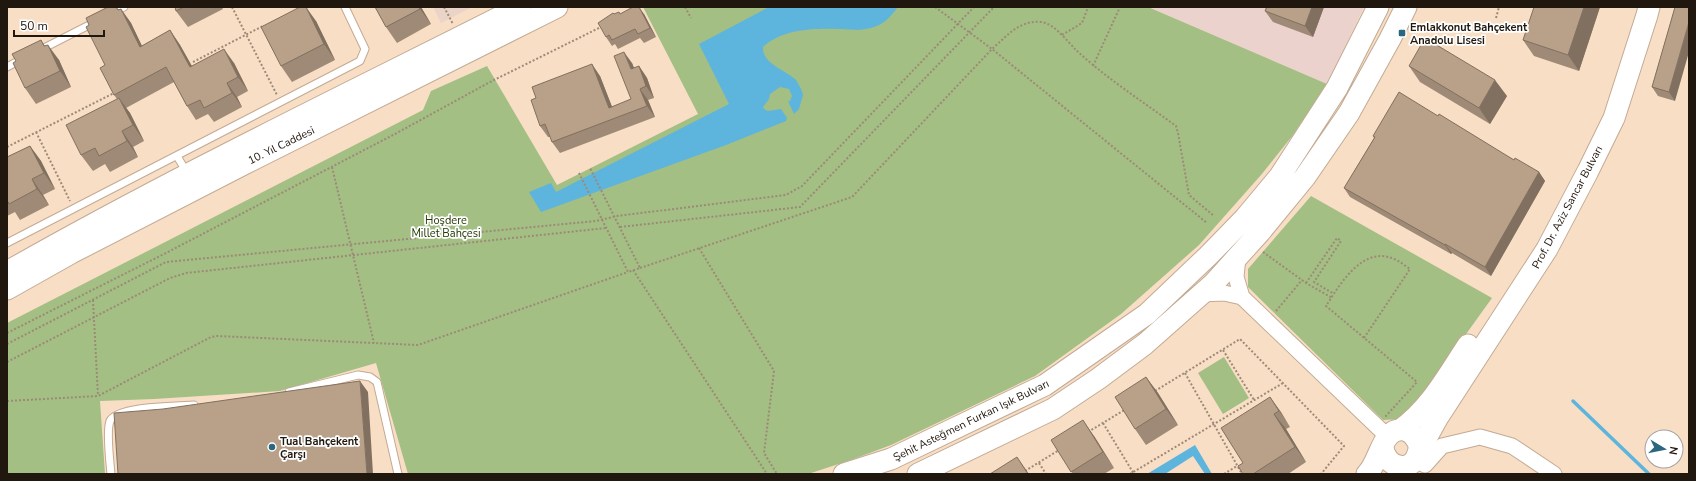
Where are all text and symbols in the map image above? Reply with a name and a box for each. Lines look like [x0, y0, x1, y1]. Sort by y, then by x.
scale bar [14, 12, 104, 38]
text: 50 m [20, 18, 48, 34]
place label: Emlakkonut Bahçekent Anadolu Lisesi [1410, 20, 1528, 48]
marker: Emlakkonut Bahçekent Anadolu Lisesi [1397, 28, 1407, 38]
street label: 10. Yıl Caddesi [245, 123, 317, 168]
street label: Prof. Dr. Aziz Sancar Bulvarı [1529, 143, 1606, 271]
park label: Hoşdere Millet Bahçesi [411, 213, 481, 241]
street label: Şehit Asteğmen Furkan Işık Bulvarı [891, 376, 1052, 465]
north arrow [1644, 429, 1684, 469]
place label: Tual Bahçekent Çarşı [280, 434, 359, 462]
marker: Tual Bahçekent Çarşı [267, 442, 277, 452]
text: N [1665, 445, 1681, 456]

